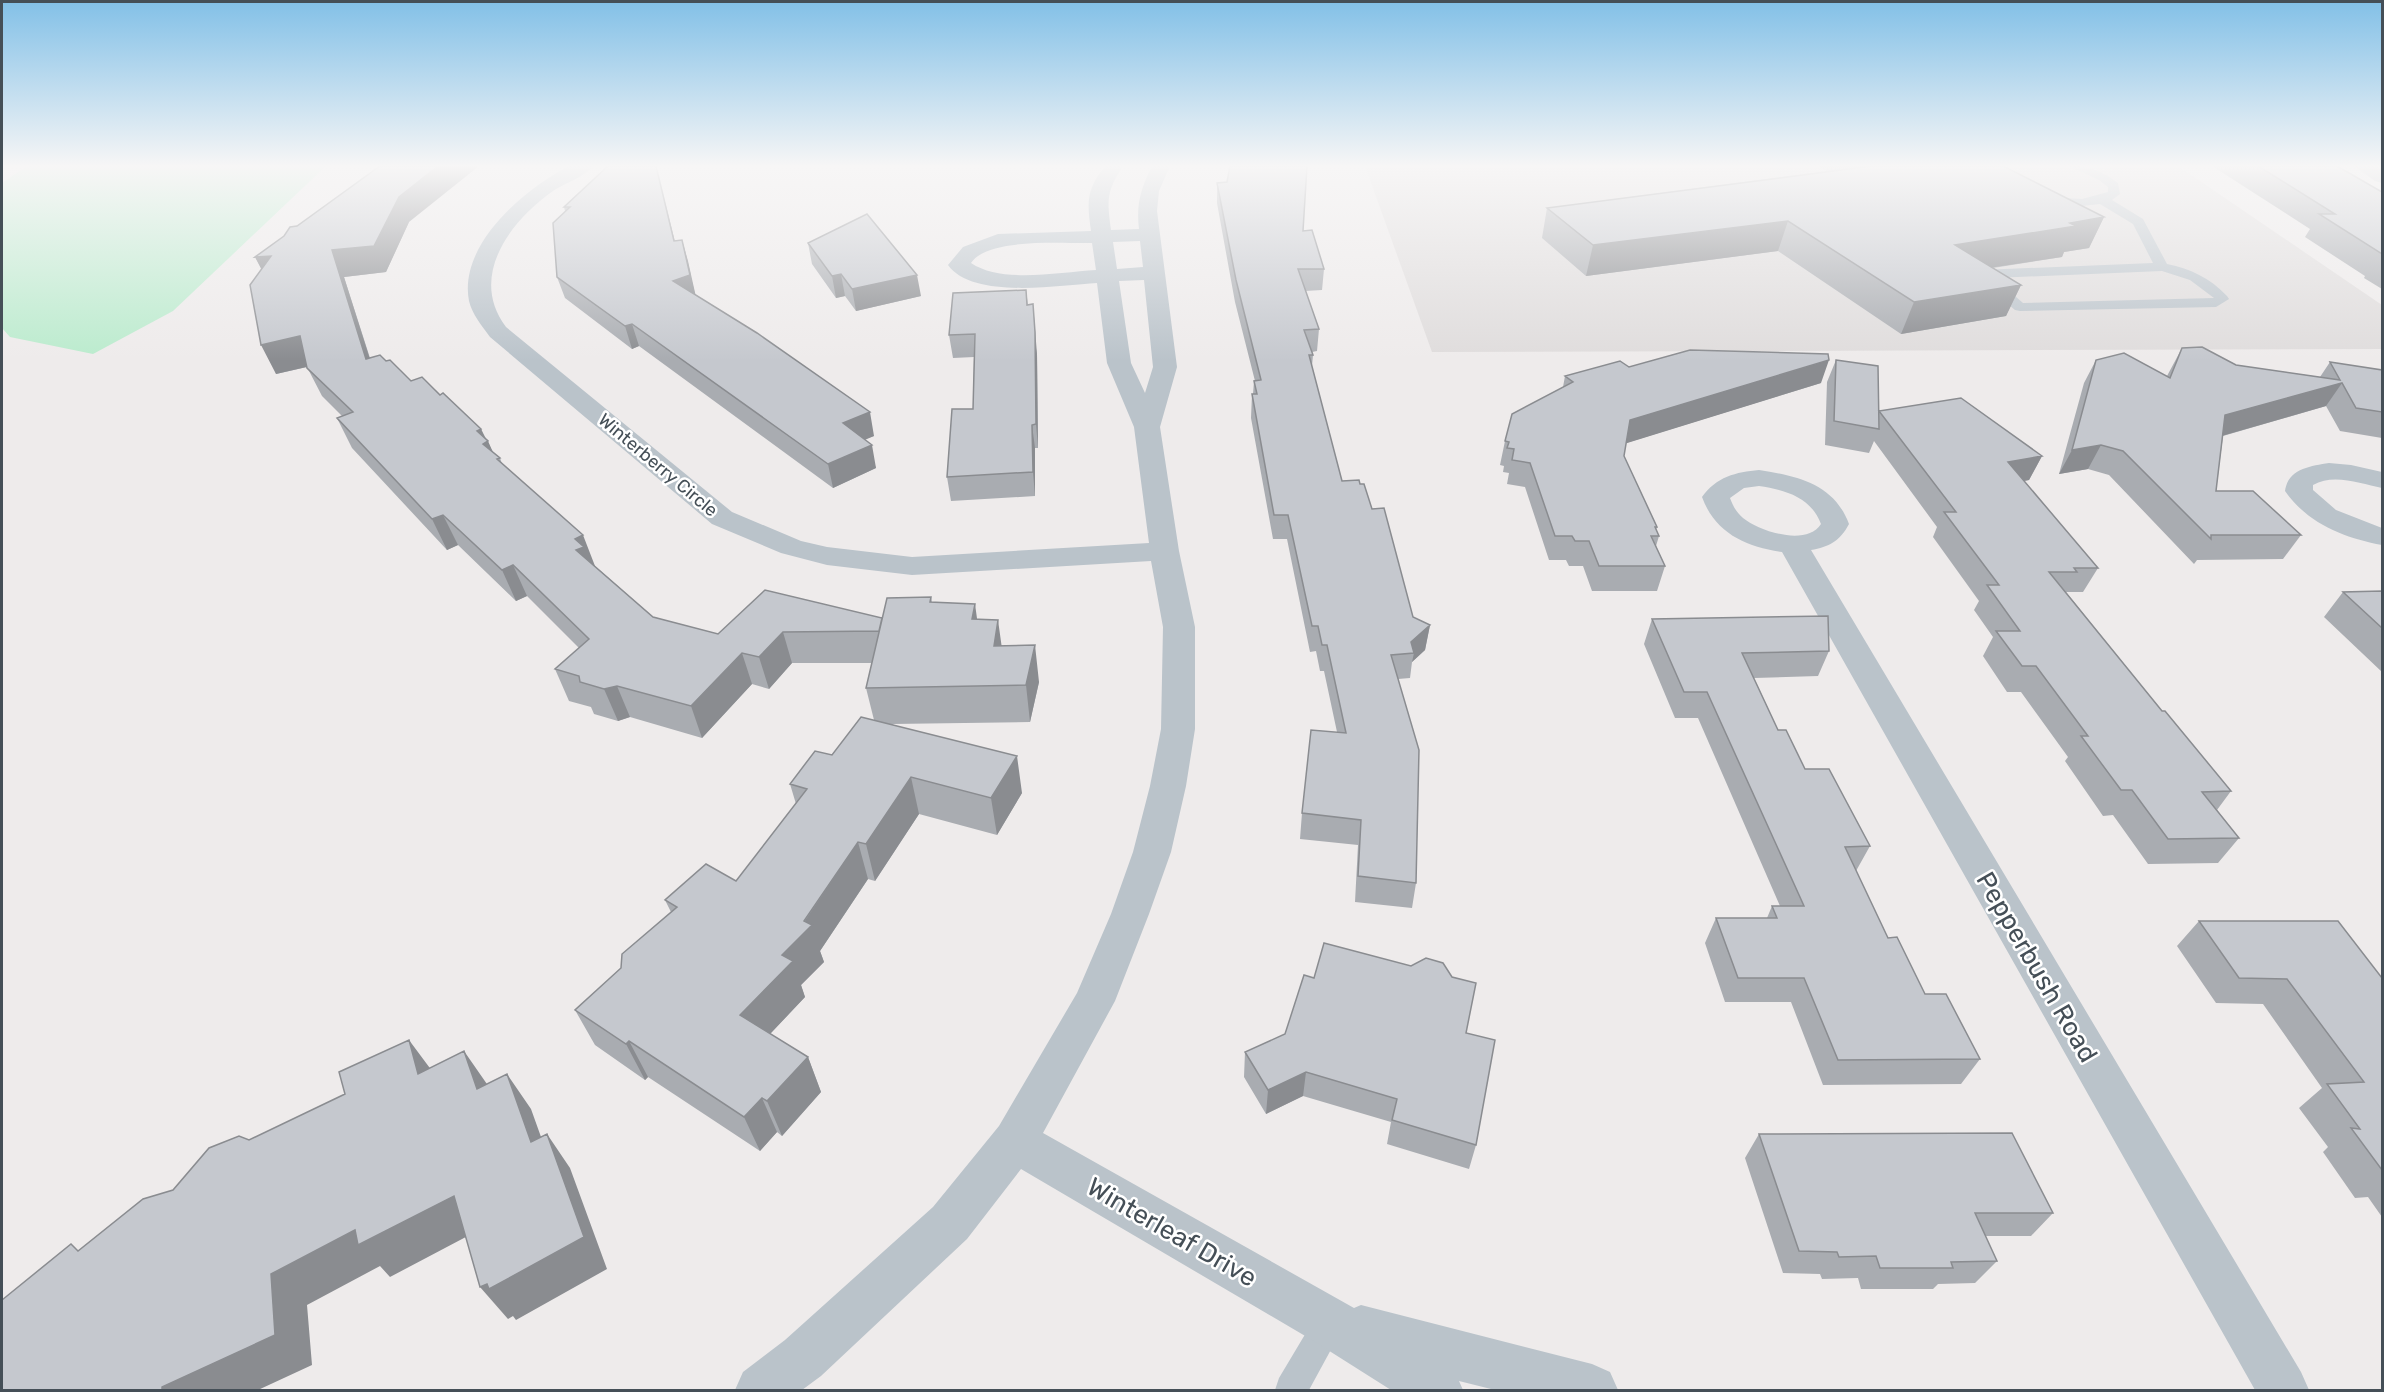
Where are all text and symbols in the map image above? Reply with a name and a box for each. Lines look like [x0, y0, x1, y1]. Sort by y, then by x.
street label: Winterberry Circle [594, 409, 722, 521]
street label: Pepperbush Road [1969, 867, 2104, 1068]
street label: Winterleaf Drive [1081, 1171, 1262, 1294]

